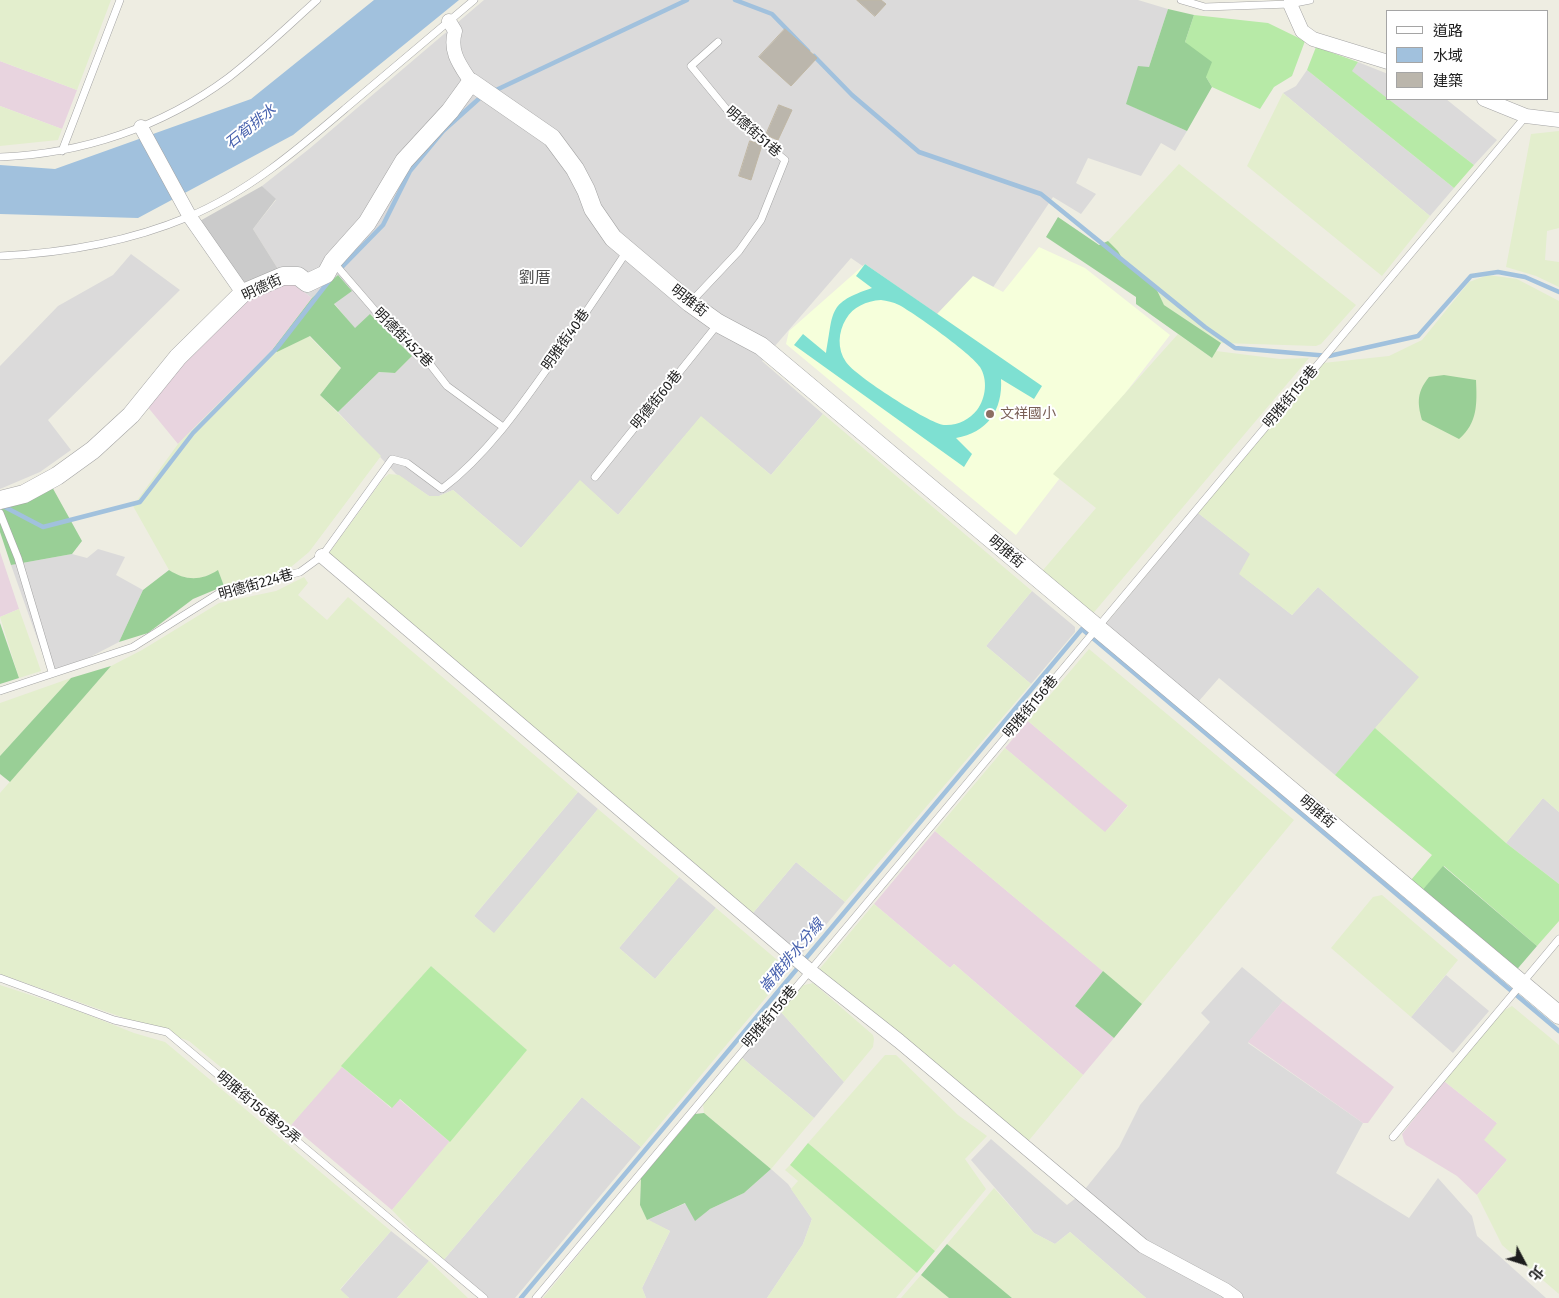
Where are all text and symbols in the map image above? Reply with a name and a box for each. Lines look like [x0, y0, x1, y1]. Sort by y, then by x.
legend [1386, 10, 1549, 100]
text: 道路 [1433, 22, 1463, 40]
text: 水域 [1433, 47, 1463, 65]
text: 建築 [1433, 72, 1463, 90]
water label: 石筍排水 [222, 101, 280, 153]
street label: 明德街51巷 [722, 103, 784, 161]
district label: 劉厝 [519, 269, 551, 289]
street label: 明德街 [239, 272, 285, 304]
street label: 明雅街 [667, 281, 711, 321]
street label: 明德街452巷 [370, 305, 436, 371]
street label: 明雅街40巷 [539, 306, 593, 374]
street label: 明雅街156巷 [1260, 362, 1322, 432]
street label: 明德街60巷 [628, 367, 686, 433]
place label: 文祥國小 [1000, 406, 1056, 422]
marker: 文祥國小 [984, 408, 996, 420]
street label: 明雅街 [985, 532, 1027, 572]
street label: 明德街224巷 [217, 566, 295, 604]
street label: 明雅街156巷 [1000, 672, 1062, 742]
street label: 明雅街 [1296, 792, 1338, 832]
water label: 崙雅排水分線 [756, 916, 828, 996]
street label: 明雅街156巷 [739, 982, 801, 1052]
street label: 明雅街156巷92弄 [213, 1068, 303, 1148]
north arrow [1499, 1238, 1549, 1288]
text: 北 [1525, 1262, 1547, 1284]

